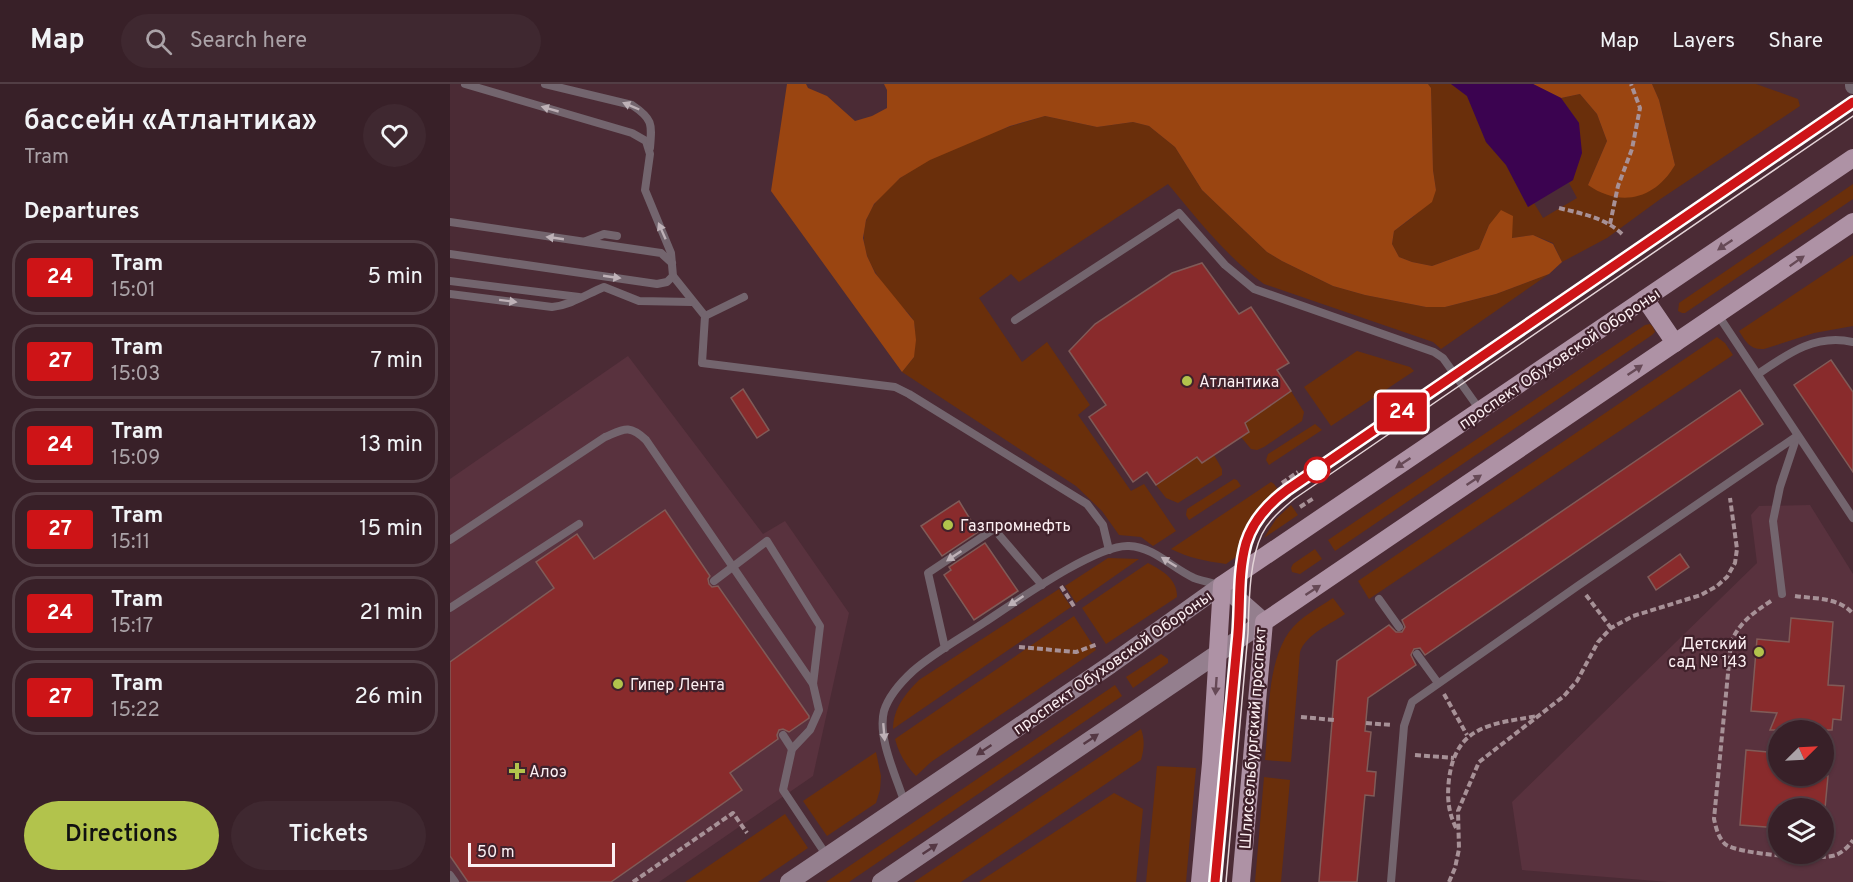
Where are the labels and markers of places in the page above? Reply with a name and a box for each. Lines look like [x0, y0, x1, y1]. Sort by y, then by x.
place label: Атлантика [1199, 373, 1279, 393]
marker: Атлантика [1180, 374, 1194, 388]
unlabelled marker [1304, 457, 1330, 483]
place label: Газпромнефть [960, 517, 1071, 537]
marker: Газпромнефть [941, 518, 955, 532]
place label: Детский сад № 143 [1668, 635, 1747, 673]
marker: Детский сад № 143 [1752, 645, 1766, 659]
place label: Гипер Лента [630, 676, 725, 696]
marker: Гипер Лента [611, 677, 625, 691]
place label: Алоэ [529, 763, 567, 783]
marker: Алоэ [510, 764, 524, 778]

